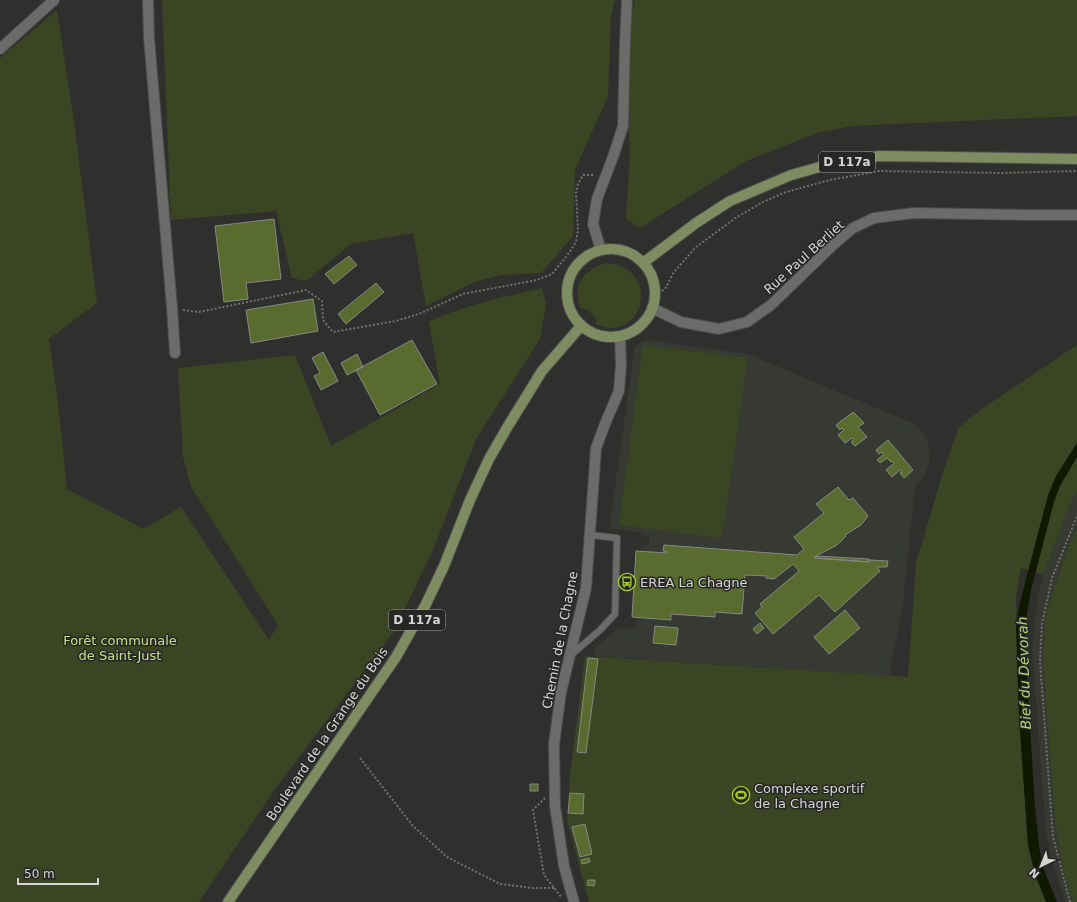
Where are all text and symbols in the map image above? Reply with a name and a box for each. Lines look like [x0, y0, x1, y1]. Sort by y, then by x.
road number: D 117a [819, 152, 875, 172]
street label: Rue Paul Berliet [761, 217, 847, 297]
street label: Chemin de la Chagne [539, 570, 581, 710]
bus stop icon: EREA La Chagne [617, 572, 637, 592]
place label: EREA La Chagne [640, 575, 748, 590]
road number: D 117a [389, 610, 445, 630]
water label: Bief du Dévorah [1014, 616, 1034, 730]
park label: Forêt communale de Saint-Just [63, 633, 177, 663]
street label: Boulevard de la Grange du Bois [263, 644, 391, 824]
place label: Complexe sportif de la Chagne [754, 781, 865, 811]
sports icon: Complexe sportif de la Chagne [731, 785, 751, 805]
north arrow [1021, 846, 1061, 886]
scale bar [18, 860, 98, 886]
text: N [1027, 865, 1042, 881]
text: 50 m [24, 867, 55, 881]

